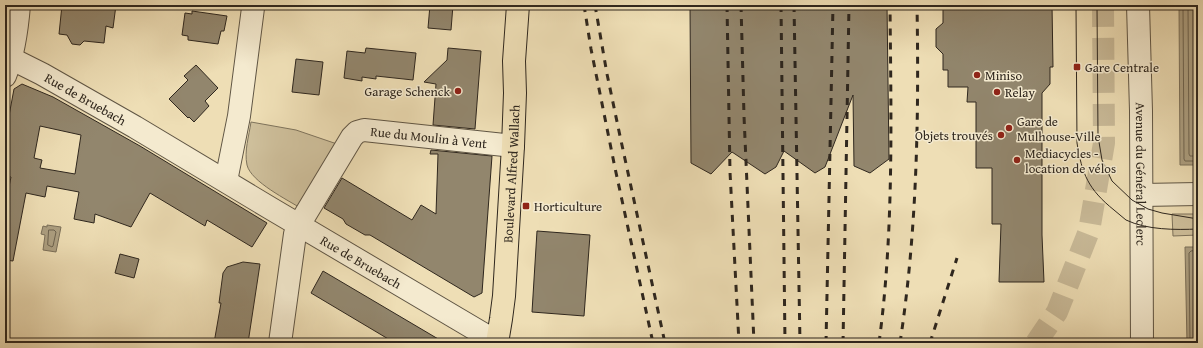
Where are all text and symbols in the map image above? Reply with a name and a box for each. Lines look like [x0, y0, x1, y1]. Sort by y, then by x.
place label: Gare Centrale [1085, 58, 1159, 77]
marker: Gare Centrale [1072, 62, 1082, 72]
place label: Miniso [985, 66, 1022, 85]
street label: Rue de Bruebach [41, 68, 130, 130]
marker: Miniso [972, 70, 982, 80]
place label: Garage Schenck [365, 82, 450, 101]
place label: Relay [1005, 83, 1035, 102]
marker: Garage Schenck [453, 86, 463, 96]
marker: Relay [992, 87, 1002, 97]
street label: Avenue du Général Leclerc [1131, 102, 1151, 246]
street label: Boulevard Alfred Wallach [498, 104, 525, 243]
place label: Gare de Mulhouse-Ville [1017, 112, 1101, 146]
street label: Rue du Moulin à Vent [369, 122, 488, 153]
marker: Gare de Mulhouse-Ville [1004, 123, 1014, 133]
place label: Objets trouvés [915, 126, 993, 145]
marker: Objets trouvés [996, 130, 1006, 140]
place label: Mediacycles - location de vélos [1025, 144, 1116, 178]
marker: Mediacycles - location de vélos [1012, 155, 1022, 165]
place label: Horticulture [534, 197, 602, 216]
marker: Horticulture [521, 201, 531, 211]
street label: Rue de Bruebach [317, 231, 405, 294]

